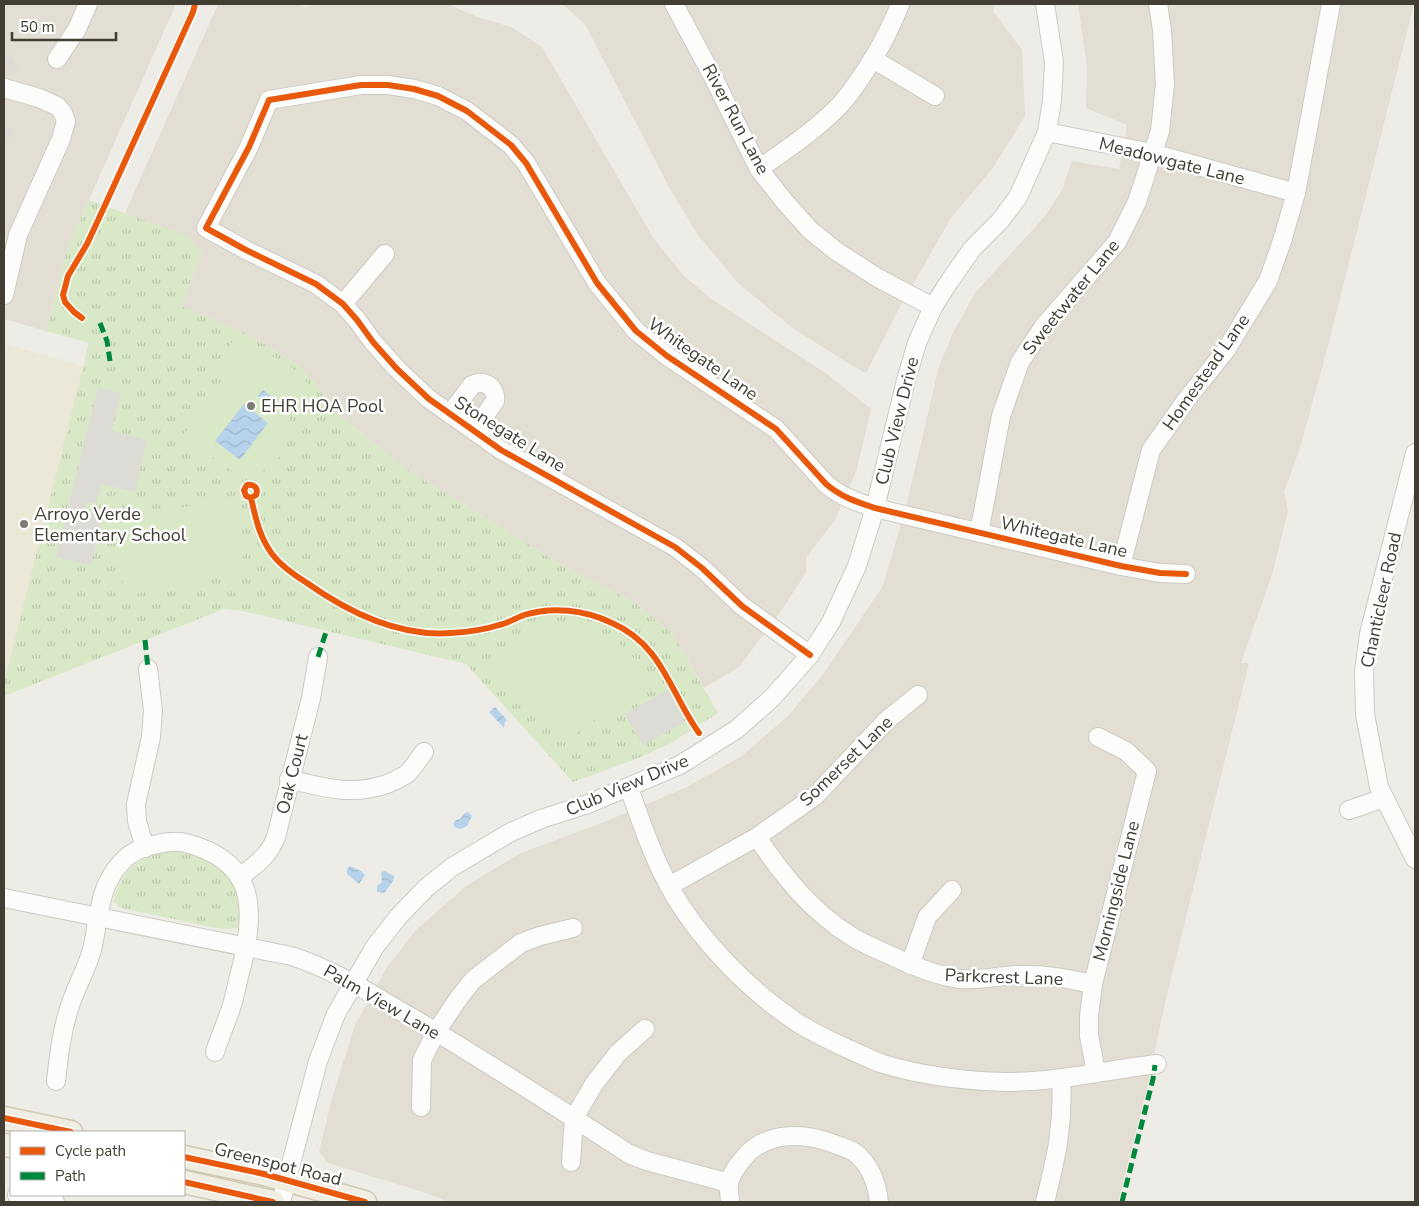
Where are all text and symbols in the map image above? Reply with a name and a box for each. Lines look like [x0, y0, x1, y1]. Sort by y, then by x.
scale bar [12, 10, 116, 42]
text: 50 m [20, 17, 55, 37]
street label: River Run Lane [697, 59, 775, 179]
street label: Meadowgate Lane [1097, 131, 1247, 191]
street label: Sweetwater Lane [1017, 234, 1125, 360]
street label: Homestead Lane [1157, 309, 1255, 435]
street label: Whitegate Lane [643, 312, 763, 406]
street label: Club View Drive [869, 354, 925, 488]
street label: Stonegate Lane [450, 390, 570, 478]
place label: EHR HOA Pool [261, 394, 384, 418]
marker: EHR HOA Pool [245, 400, 257, 412]
place label: Arroyo Verde Elementary School [34, 502, 187, 547]
street label: Whitegate Lane [998, 511, 1130, 563]
marker: Arroyo Verde Elementary School [18, 518, 30, 530]
street label: Chanticleer Road [1355, 530, 1407, 670]
street label: Somerset Lane [794, 710, 898, 812]
street label: Oak Court [270, 731, 314, 817]
street label: Club View Drive [562, 748, 692, 822]
street label: Morningside Lane [1087, 818, 1145, 964]
street label: Palm View Lane [319, 959, 445, 1045]
street label: Parkcrest Lane [944, 963, 1064, 991]
legend [10, 1131, 185, 1196]
street label: Greenspot Road [212, 1137, 344, 1191]
text: Cycle path [55, 1141, 126, 1161]
text: Path [55, 1166, 86, 1186]

